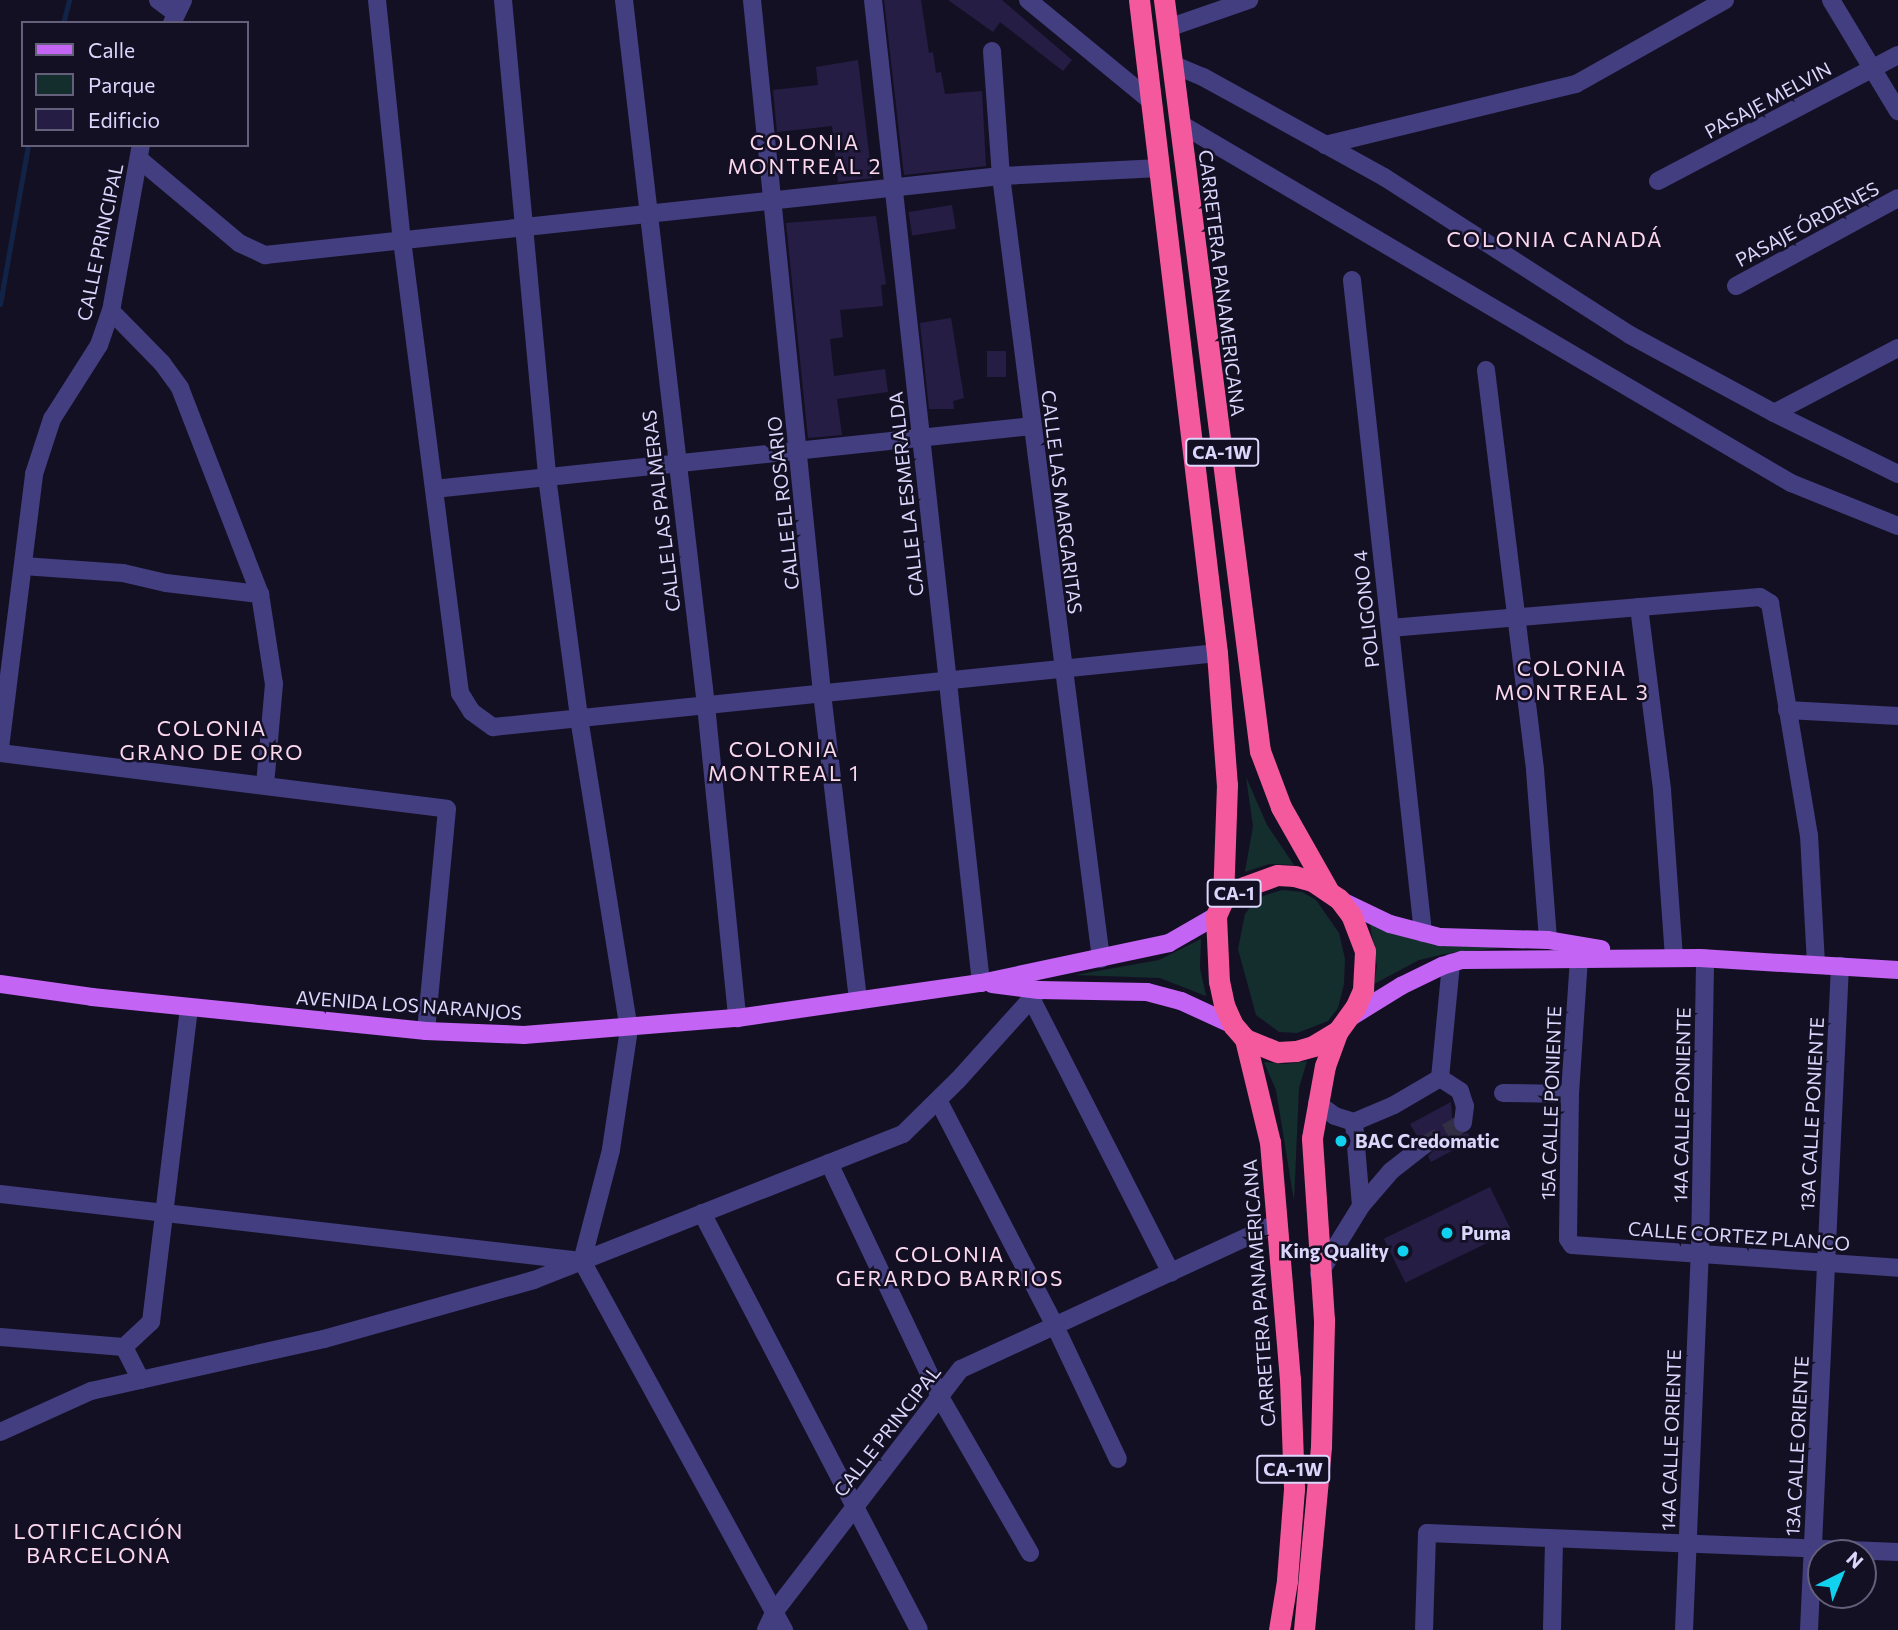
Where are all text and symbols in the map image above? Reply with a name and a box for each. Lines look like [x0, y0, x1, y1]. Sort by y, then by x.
legend [21, 21, 248, 147]
text: Calle [88, 37, 135, 62]
street label: PASAJE MELVIN [1701, 57, 1835, 143]
text: Parque [88, 72, 155, 97]
text: Edificio [88, 107, 160, 132]
district label: COLONIA MONTREAL 2 [729, 129, 881, 179]
street label: CARRETERA PANAMERICANA [1194, 148, 1250, 418]
street label: CALLE PRINCIPAL [72, 161, 128, 323]
street label: PASAJE ÓRDENES [1731, 177, 1883, 271]
district label: COLONIA CANADÁ [1448, 226, 1662, 252]
street label: CALLE LAS MARGARITAS [1037, 389, 1087, 615]
street label: CALLE LA ESMERALDA [884, 391, 928, 597]
street label: CALLE LAS PALMERAS [637, 409, 685, 613]
street label: CALLE EL ROSARIO [763, 415, 803, 591]
road number: CA-1W [1184, 438, 1260, 466]
street label: POLIGONO 4 [1348, 549, 1384, 669]
district label: COLONIA MONTREAL 3 [1496, 655, 1648, 705]
district label: COLONIA GRANO DE ORO [121, 715, 303, 765]
district label: COLONIA MONTREAL 1 [709, 736, 859, 786]
road number: CA-1 [1206, 878, 1262, 908]
street label: AVENIDA LOS NARANJOS [295, 986, 523, 1024]
street label: 15A CALLE PONIENTE [1536, 1006, 1566, 1200]
street label: 14A CALLE PONIENTE [1669, 1007, 1695, 1203]
street label: 13A CALLE PONIENTE [1796, 1016, 1828, 1212]
place label: BAC Credomatic [1355, 1130, 1499, 1152]
marker: BAC Credomatic [1333, 1133, 1349, 1149]
street label: CARRETERA PANAMERICANA [1238, 1158, 1280, 1428]
street label: CALLE CORTEZ PLANCO [1627, 1217, 1851, 1255]
place label: Puma [1461, 1222, 1511, 1244]
marker: Puma [1439, 1225, 1455, 1241]
place label: King Quality [1280, 1240, 1389, 1262]
district label: COLONIA GERARDO BARRIOS [838, 1241, 1062, 1291]
marker: King Quality [1395, 1243, 1411, 1259]
street label: 14A CALLE ORIENTE [1656, 1349, 1686, 1531]
street label: 13A CALLE ORIENTE [1781, 1355, 1813, 1537]
street label: CALLE PRINCIPAL [829, 1361, 945, 1501]
road number: CA-1W [1254, 1454, 1332, 1484]
district label: LOTIFICACIÓN BARCELONA [15, 1518, 183, 1568]
north arrow [1807, 1539, 1877, 1609]
text: N [1842, 1546, 1868, 1573]

